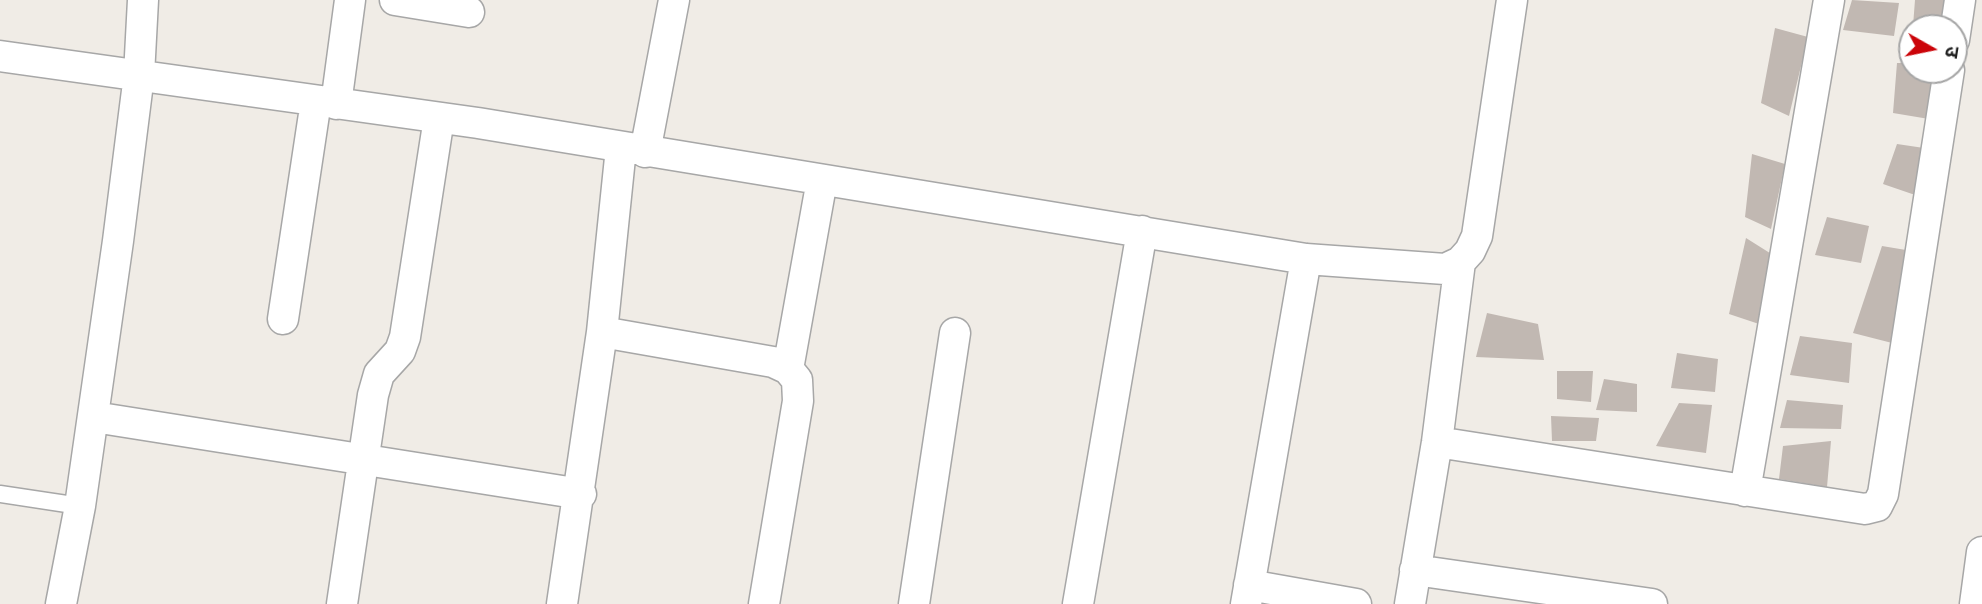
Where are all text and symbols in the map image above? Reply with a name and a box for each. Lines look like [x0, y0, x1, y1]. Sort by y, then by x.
north arrow [1898, 14, 1968, 84]
text: उ [1941, 45, 1964, 59]

